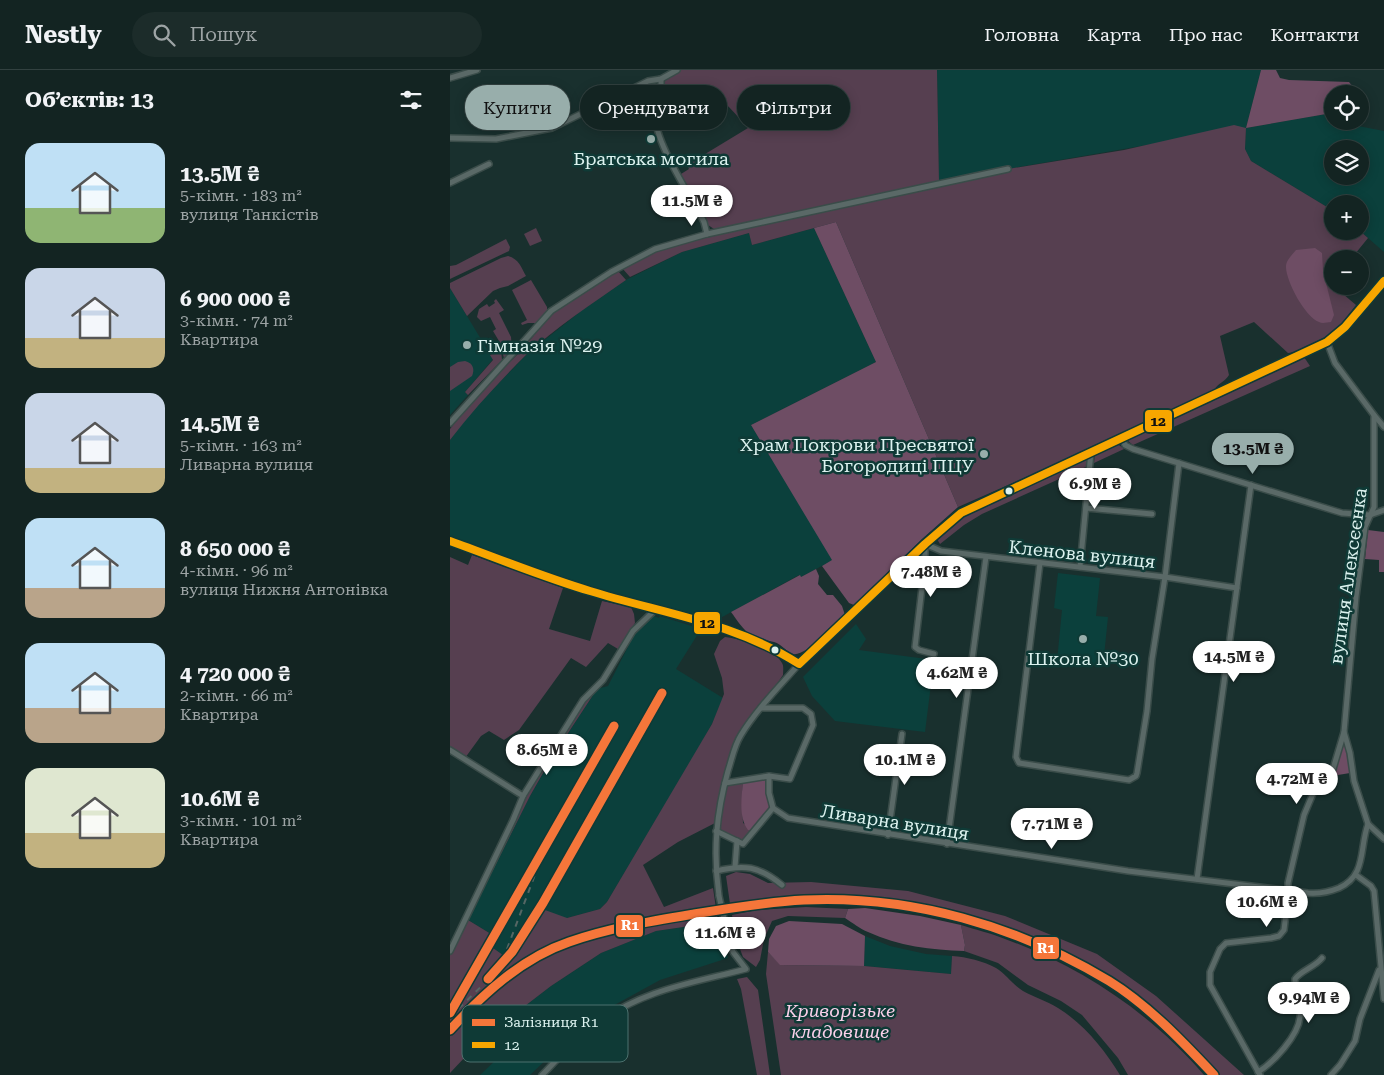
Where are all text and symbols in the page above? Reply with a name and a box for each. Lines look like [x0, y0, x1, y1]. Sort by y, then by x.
search box [132, 12, 482, 57]
text: Nestly [25, 21, 102, 49]
icon: search [150, 21, 178, 49]
text: Пошук [190, 23, 257, 46]
text: Головна [984, 24, 1059, 45]
text: Карта [1087, 24, 1141, 45]
text: Про нас [1169, 24, 1242, 45]
text: Контакти [1270, 24, 1359, 45]
chip: Купити [465, 85, 570, 130]
chip: Орендувати [580, 85, 727, 130]
chip: Фільтри [737, 85, 850, 130]
map controls [1324, 85, 1369, 295]
button: locate [1324, 85, 1369, 130]
icon: filters [397, 86, 425, 114]
text: Об’єктів: 13 [25, 88, 154, 112]
marker: Братська могила [645, 133, 657, 145]
button: layers [1324, 140, 1369, 185]
place label: Братська могила [573, 148, 729, 169]
text: 13.5M ₴ [180, 162, 259, 186]
icon: home [65, 163, 125, 223]
pin: 11.5M ₴ [646, 184, 738, 227]
text: 5-кімн. · 183 m² [180, 186, 302, 205]
text: 11.5M ₴ [662, 191, 722, 210]
button: + [1324, 195, 1369, 240]
text: вулиця Танкістів [180, 205, 319, 224]
button: − [1324, 250, 1369, 295]
text: 6 900 000 ₴ [180, 287, 290, 311]
icon: home [65, 288, 125, 348]
text: 3-кімн. · 74 m² [180, 311, 293, 330]
text: Квартира [180, 330, 258, 349]
place label: Гімназія №29 [477, 335, 602, 356]
marker: Гімназія №29 [461, 339, 473, 351]
line badge: 12 [1144, 409, 1173, 433]
text: 14.5M ₴ [180, 412, 259, 436]
icon: home [65, 413, 125, 473]
text: 12 [1150, 413, 1166, 429]
pin: 13.5M ₴ [1207, 432, 1299, 475]
place label: Храм Покрови Пресвятої Богородиці ПЦУ [740, 434, 975, 476]
text: 5-кімн. · 163 m² [180, 436, 302, 455]
text: 13.5M ₴ [1223, 439, 1283, 458]
marker: Храм Покрови Пресвятої Богородиці ПЦУ [978, 448, 990, 460]
text: Ливарна вулиця [180, 455, 313, 474]
pin: 6.9M ₴ [1054, 468, 1136, 510]
text: 6.9M ₴ [1069, 474, 1121, 493]
unlabelled marker [1004, 486, 1014, 496]
street label: вулиця Алексєєнка [1325, 486, 1371, 665]
street label: Кленова вулиця [1008, 536, 1156, 572]
text: 8 650 000 ₴ [180, 537, 290, 561]
icon: home [65, 538, 125, 598]
pin: 7.48M ₴ [885, 556, 977, 598]
text: 4-кімн. · 96 m² [180, 561, 293, 580]
text: 7.48M ₴ [901, 562, 961, 581]
text: вулиця Нижня Антонівка [180, 580, 388, 599]
line badge: 12 [693, 611, 721, 635]
text: 12 [699, 615, 715, 631]
marker: Школа №30 [1077, 633, 1089, 645]
pin: 14.5M ₴ [1188, 640, 1280, 683]
unlabelled marker [770, 645, 780, 655]
text: 14.5M ₴ [1204, 647, 1264, 666]
place label: Школа №30 [1027, 648, 1139, 669]
pin: 4.62M ₴ [911, 656, 1003, 699]
text: 4 720 000 ₴ [180, 662, 290, 686]
icon: home [65, 663, 125, 723]
text: 4.62M ₴ [927, 663, 987, 682]
text: 2-кімн. · 66 m² [180, 686, 293, 705]
text: Квартира [180, 705, 258, 724]
pin: 8.65M ₴ [501, 734, 593, 776]
text: 8.65M ₴ [517, 740, 577, 759]
pin: 10.1M ₴ [859, 744, 951, 786]
text: 10.1M ₴ [875, 750, 935, 769]
pin: 4.72M ₴ [1251, 762, 1343, 805]
text: 4.72M ₴ [1267, 769, 1327, 788]
text: 10.6M ₴ [180, 787, 259, 811]
icon: home [65, 788, 125, 848]
street label: Ливарна вулиця [819, 800, 971, 844]
pin: 7.71M ₴ [1006, 808, 1098, 850]
text: 3-кімн. · 101 m² [180, 811, 302, 830]
text: 7.71M ₴ [1022, 814, 1082, 833]
text: Квартира [180, 830, 258, 849]
pin: 10.6M ₴ [1221, 886, 1313, 928]
text: 10.6M ₴ [1237, 892, 1297, 911]
line badge: R1 [615, 914, 644, 938]
pin: 11.6M ₴ [679, 916, 771, 959]
text: R1 [621, 917, 639, 933]
text: 11.6M ₴ [695, 923, 755, 942]
line badge: R1 [1032, 936, 1060, 960]
text: R1 [1037, 940, 1055, 956]
pin: 9.94M ₴ [1263, 982, 1355, 1024]
text: 9.94M ₴ [1279, 988, 1339, 1007]
park label: Криворізьке кладовище [784, 1000, 895, 1042]
legend [462, 1005, 628, 1062]
text: Залізниця R1 [504, 1014, 599, 1030]
text: 12 [504, 1037, 520, 1053]

